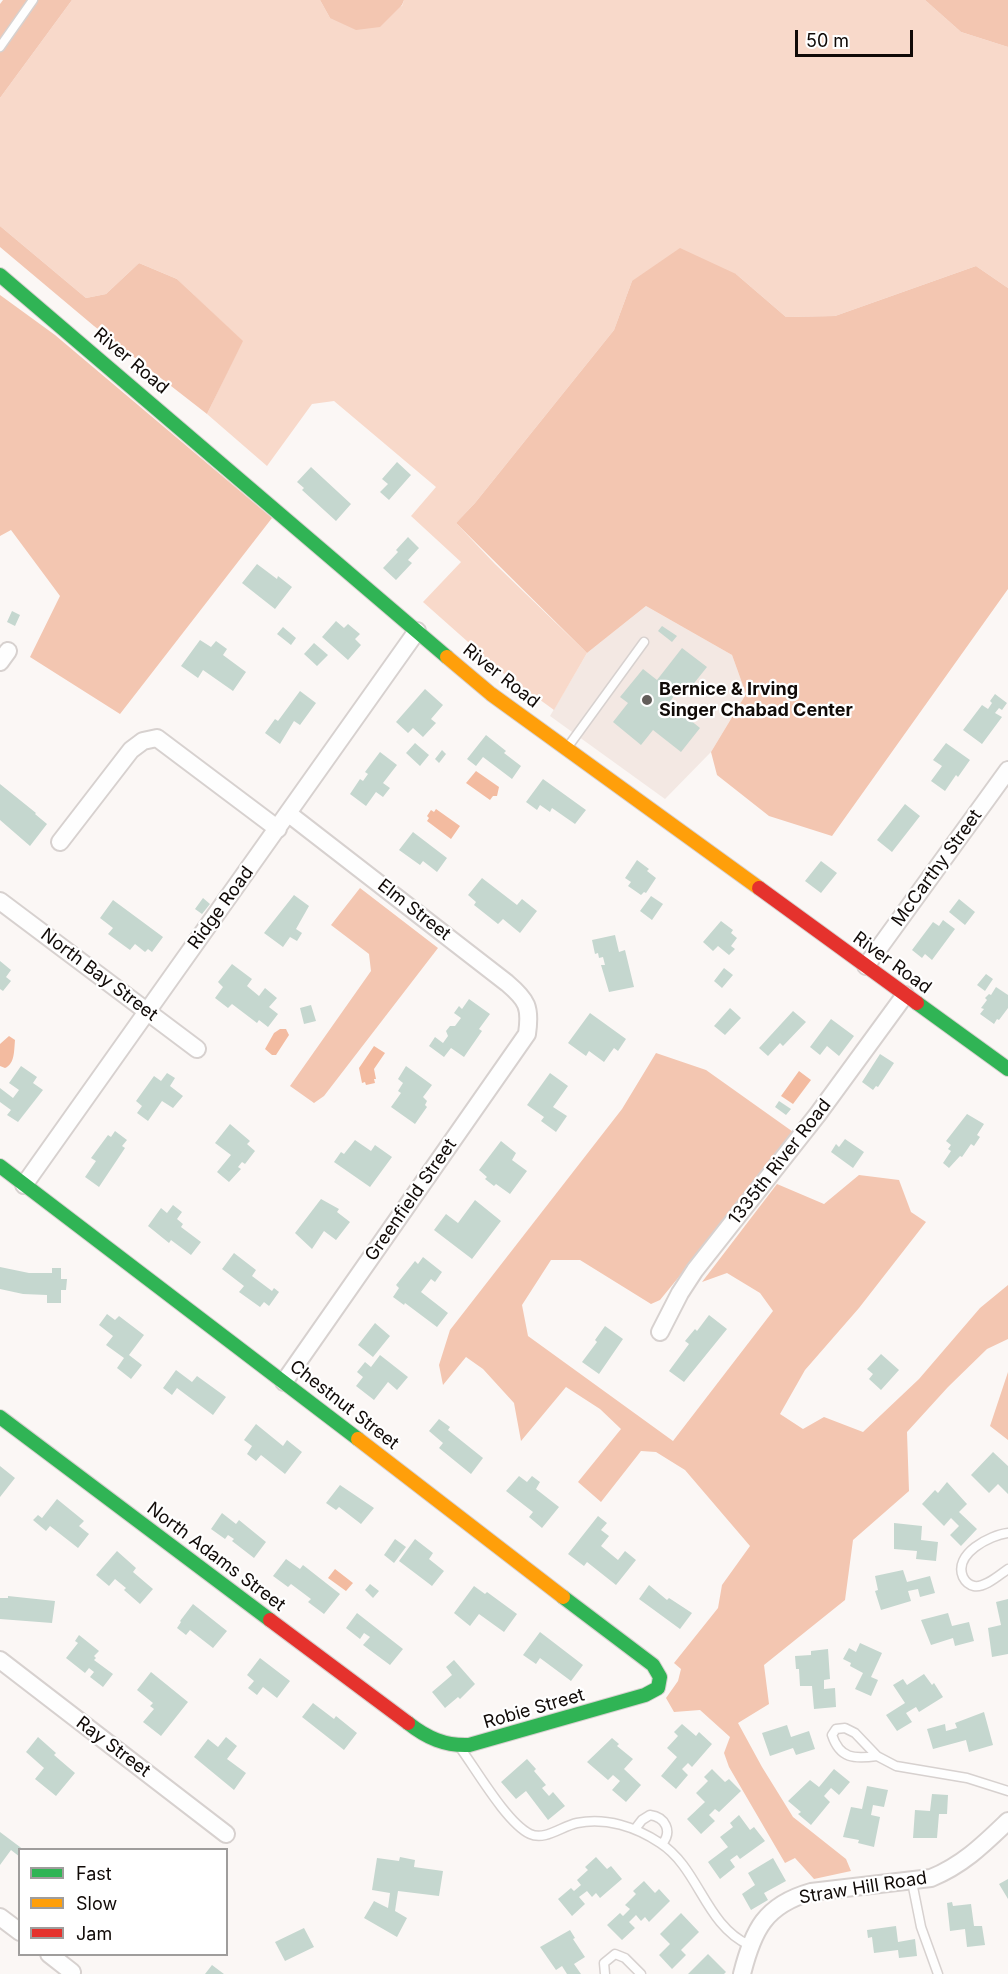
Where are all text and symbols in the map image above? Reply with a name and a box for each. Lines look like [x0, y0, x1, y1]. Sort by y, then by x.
scale bar [798, 18, 916, 56]
text: 50 m [806, 30, 849, 51]
street label: River Road [89, 323, 173, 399]
street label: River Road [458, 639, 544, 713]
place label: Bernice & Irving Singer Chabad Center [659, 679, 853, 722]
marker: Bernice & Irving Singer Chabad Center [640, 693, 654, 707]
street label: McCarthy Street [887, 805, 987, 931]
street label: Ridge Road [184, 862, 258, 954]
street label: Elm Street [373, 875, 455, 945]
street label: North Bay Street [36, 924, 162, 1026]
street label: River Road [849, 927, 935, 999]
street label: 1335th River Road [724, 1095, 836, 1229]
street label: Greenfield Street [361, 1135, 461, 1265]
street label: Chestnut Street [285, 1356, 403, 1454]
street label: North Adams Street [143, 1498, 289, 1616]
street label: Robie Street [481, 1684, 587, 1734]
street label: Ray Street [72, 1712, 154, 1782]
legend [18, 1848, 228, 1956]
text: Fast [76, 1863, 112, 1884]
street label: Straw Hill Road [798, 1867, 928, 1909]
text: Slow [76, 1893, 117, 1914]
text: Jam [76, 1923, 112, 1944]

